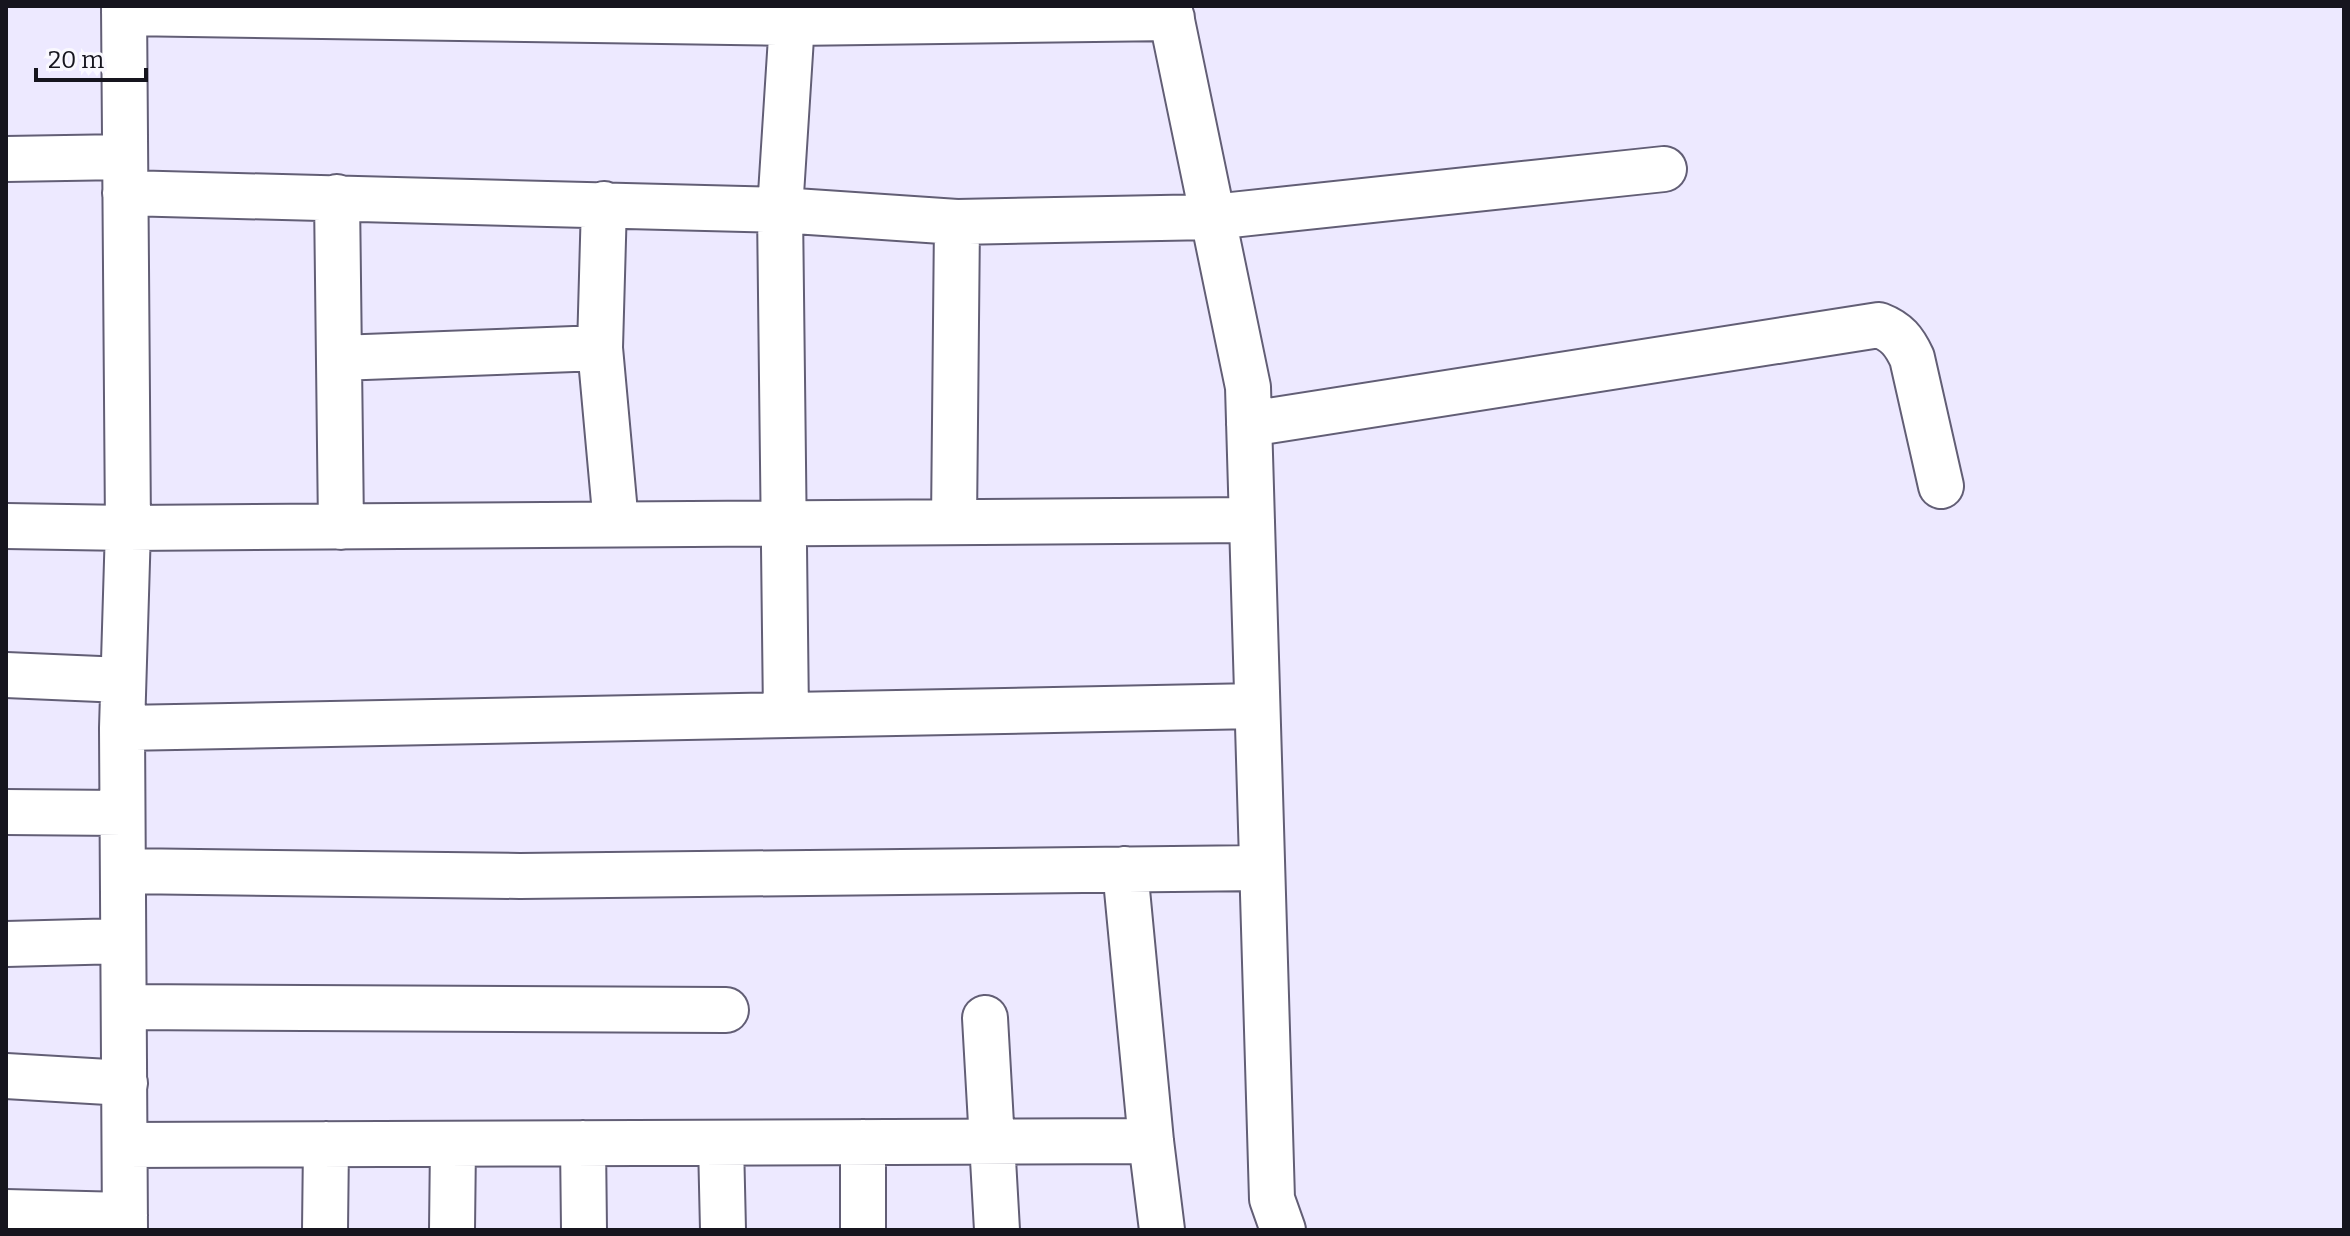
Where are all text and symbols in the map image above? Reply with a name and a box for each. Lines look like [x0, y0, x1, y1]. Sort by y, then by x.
scale bar [36, 32, 146, 82]
text: 20 m [48, 46, 104, 74]

